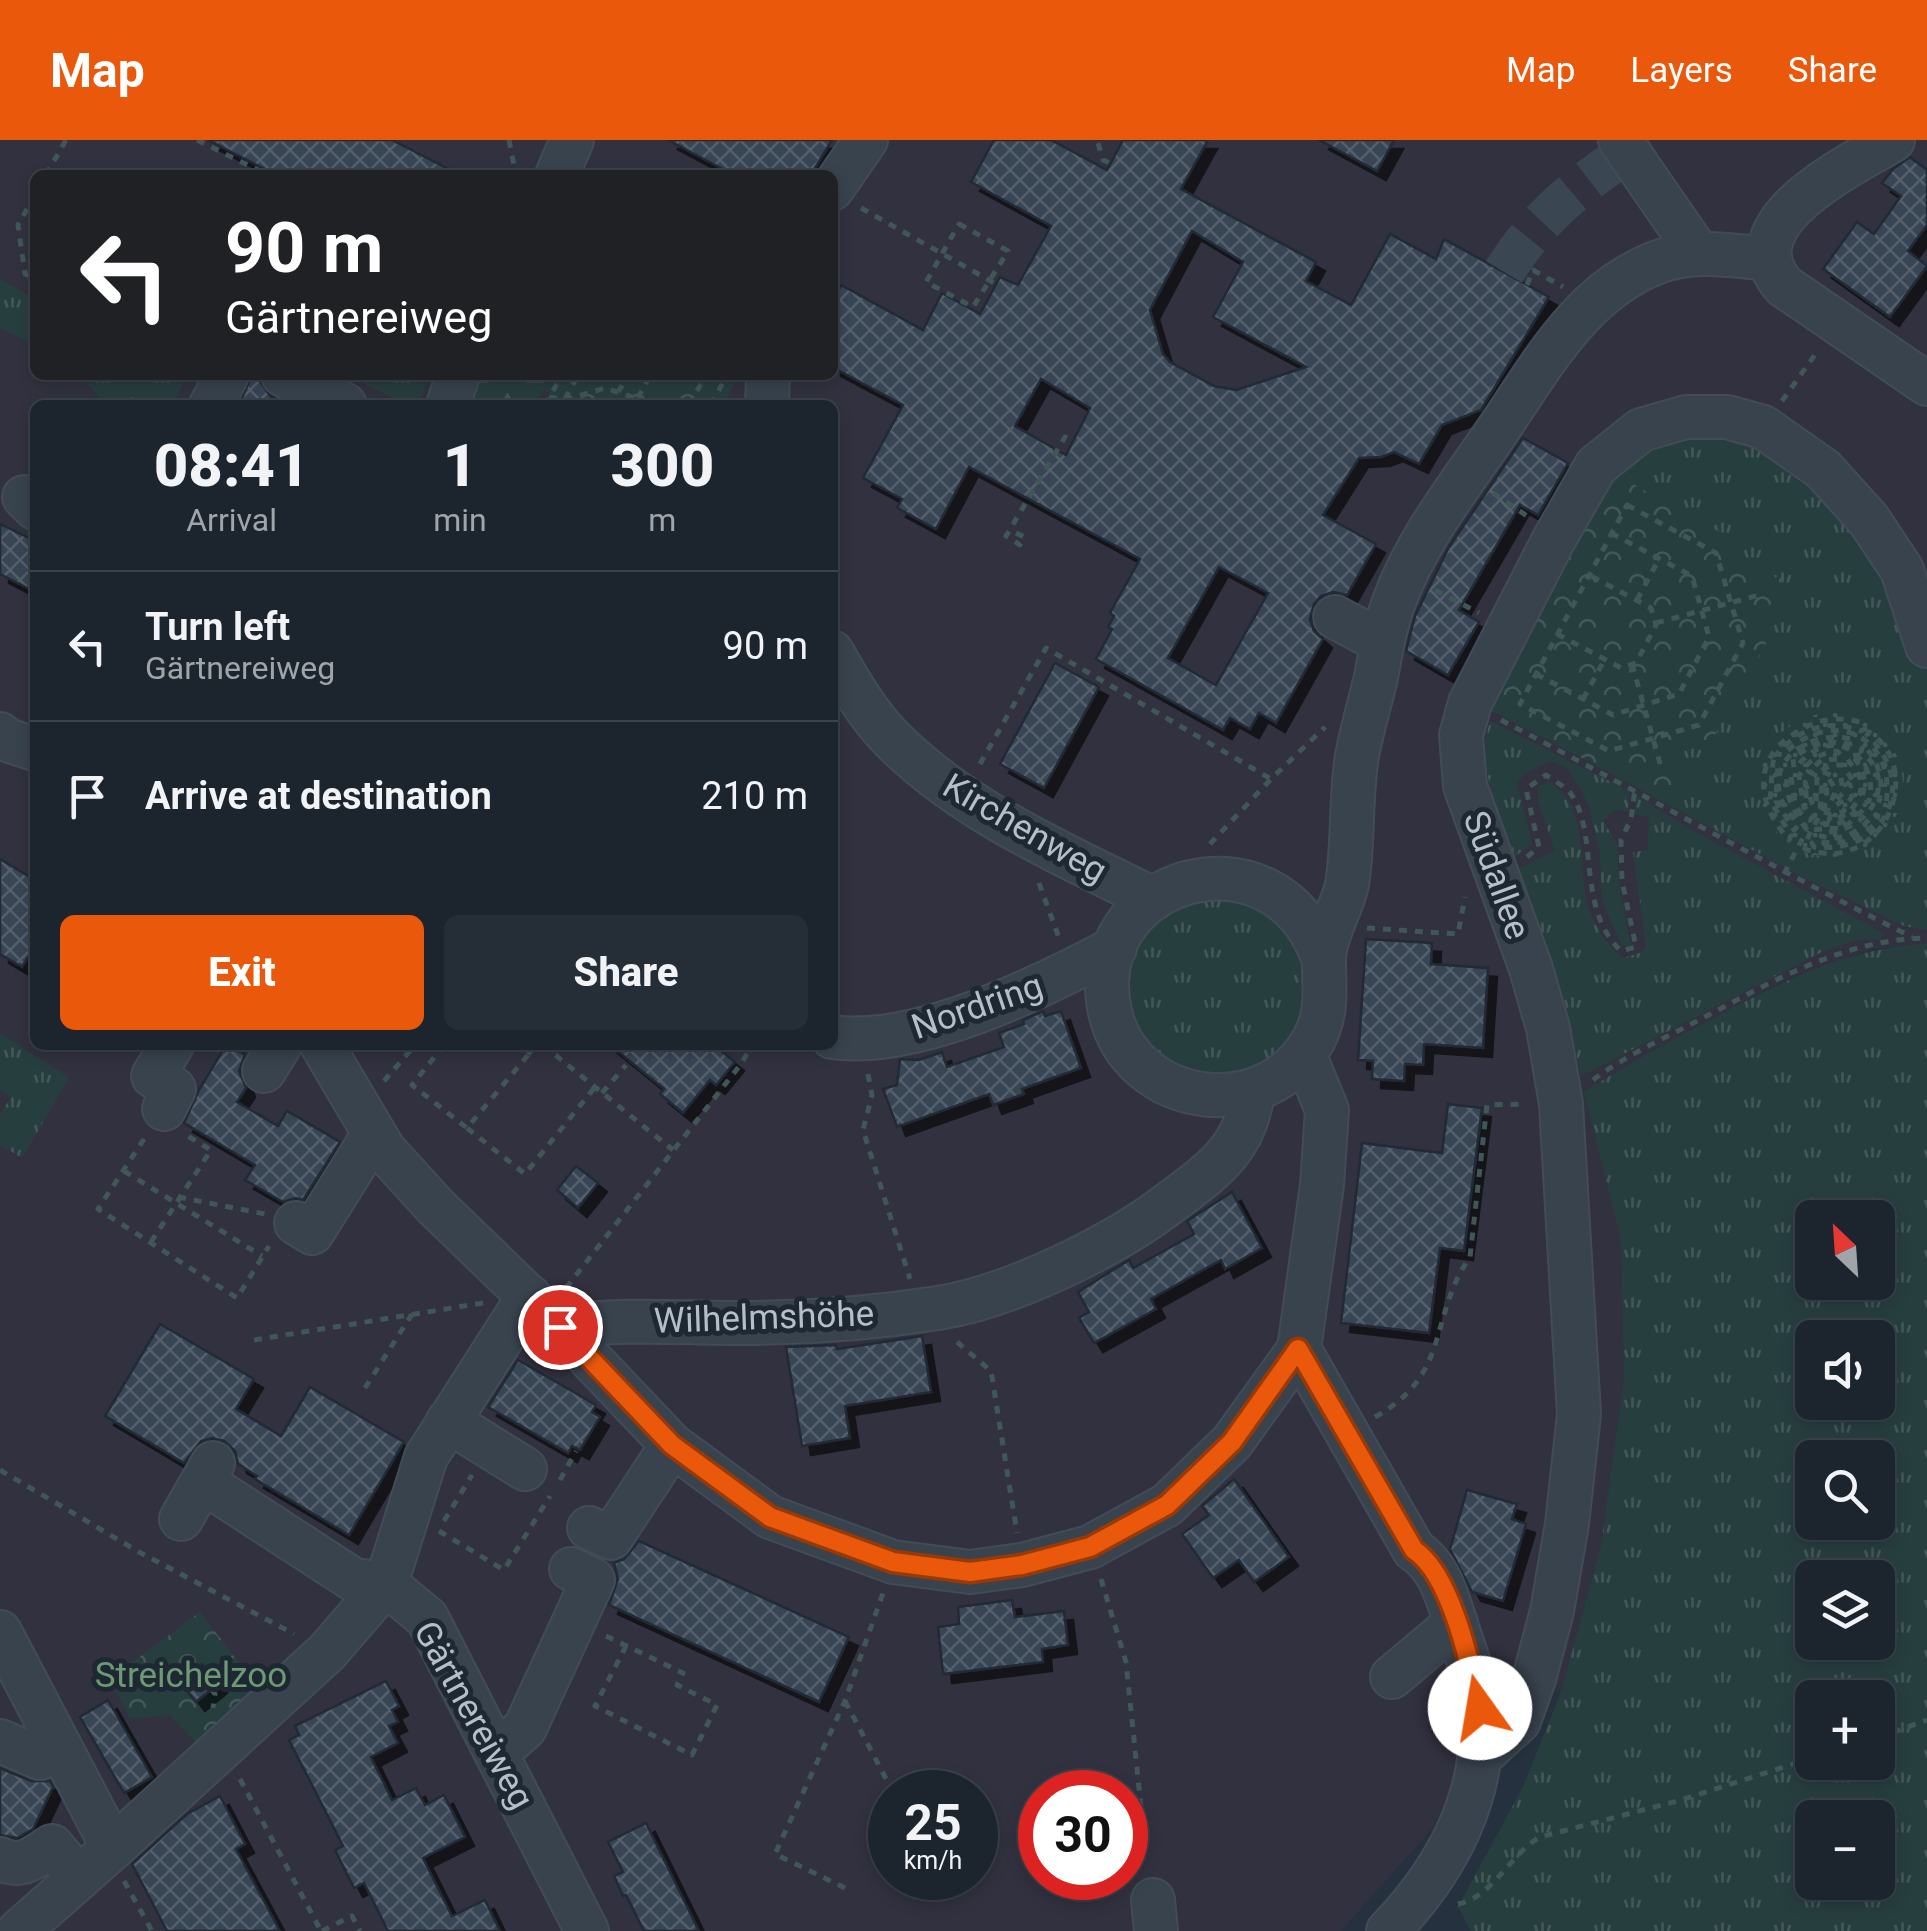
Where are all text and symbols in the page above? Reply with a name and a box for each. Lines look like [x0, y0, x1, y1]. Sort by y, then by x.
text: Map [50, 42, 145, 99]
text: Map [1506, 50, 1575, 91]
text: Layers [1630, 50, 1733, 91]
text: Share [1788, 50, 1877, 91]
text: 90 m [225, 207, 383, 289]
icon: left [60, 210, 190, 340]
text: Gärtnereiweg [225, 291, 493, 344]
text: 08:41 [154, 430, 310, 501]
text: 1 [443, 430, 477, 501]
text: 300 [610, 430, 714, 501]
text: Arrival [186, 501, 277, 539]
text: min [433, 501, 487, 539]
text: m [648, 501, 676, 539]
text: Turn left [145, 605, 290, 649]
icon: left [60, 619, 115, 674]
text: 90 m [723, 624, 808, 668]
text: Gärtnereiweg [145, 649, 335, 687]
street label: Kirchenweg [936, 765, 1114, 892]
icon: arrive [60, 769, 115, 824]
text: Arrive at destination [145, 774, 492, 818]
text: 210 m [701, 774, 808, 818]
street label: Südallee [1455, 806, 1539, 945]
button: Exit [60, 915, 424, 1030]
button: Share [444, 915, 808, 1030]
street label: Nordring [906, 965, 1048, 1048]
north arrow [1795, 1200, 1895, 1300]
map controls [1795, 1200, 1895, 1900]
pin [518, 1285, 603, 1370]
street label: Wilhelmshöhe [653, 1293, 875, 1342]
icon: arrive [533, 1300, 588, 1355]
button: sound [1795, 1320, 1895, 1420]
button: search [1795, 1440, 1895, 1540]
button: layers [1795, 1560, 1895, 1660]
street label: Gärtnereiweg [405, 1614, 542, 1816]
park label: Streichelzoo [95, 1655, 287, 1696]
position arrow [1428, 1656, 1532, 1760]
button: + [1795, 1680, 1895, 1780]
speed limit sign: 30 [1018, 1770, 1148, 1900]
text: 25 [904, 1794, 962, 1852]
button: − [1795, 1800, 1895, 1900]
text: km/h [904, 1846, 962, 1875]

